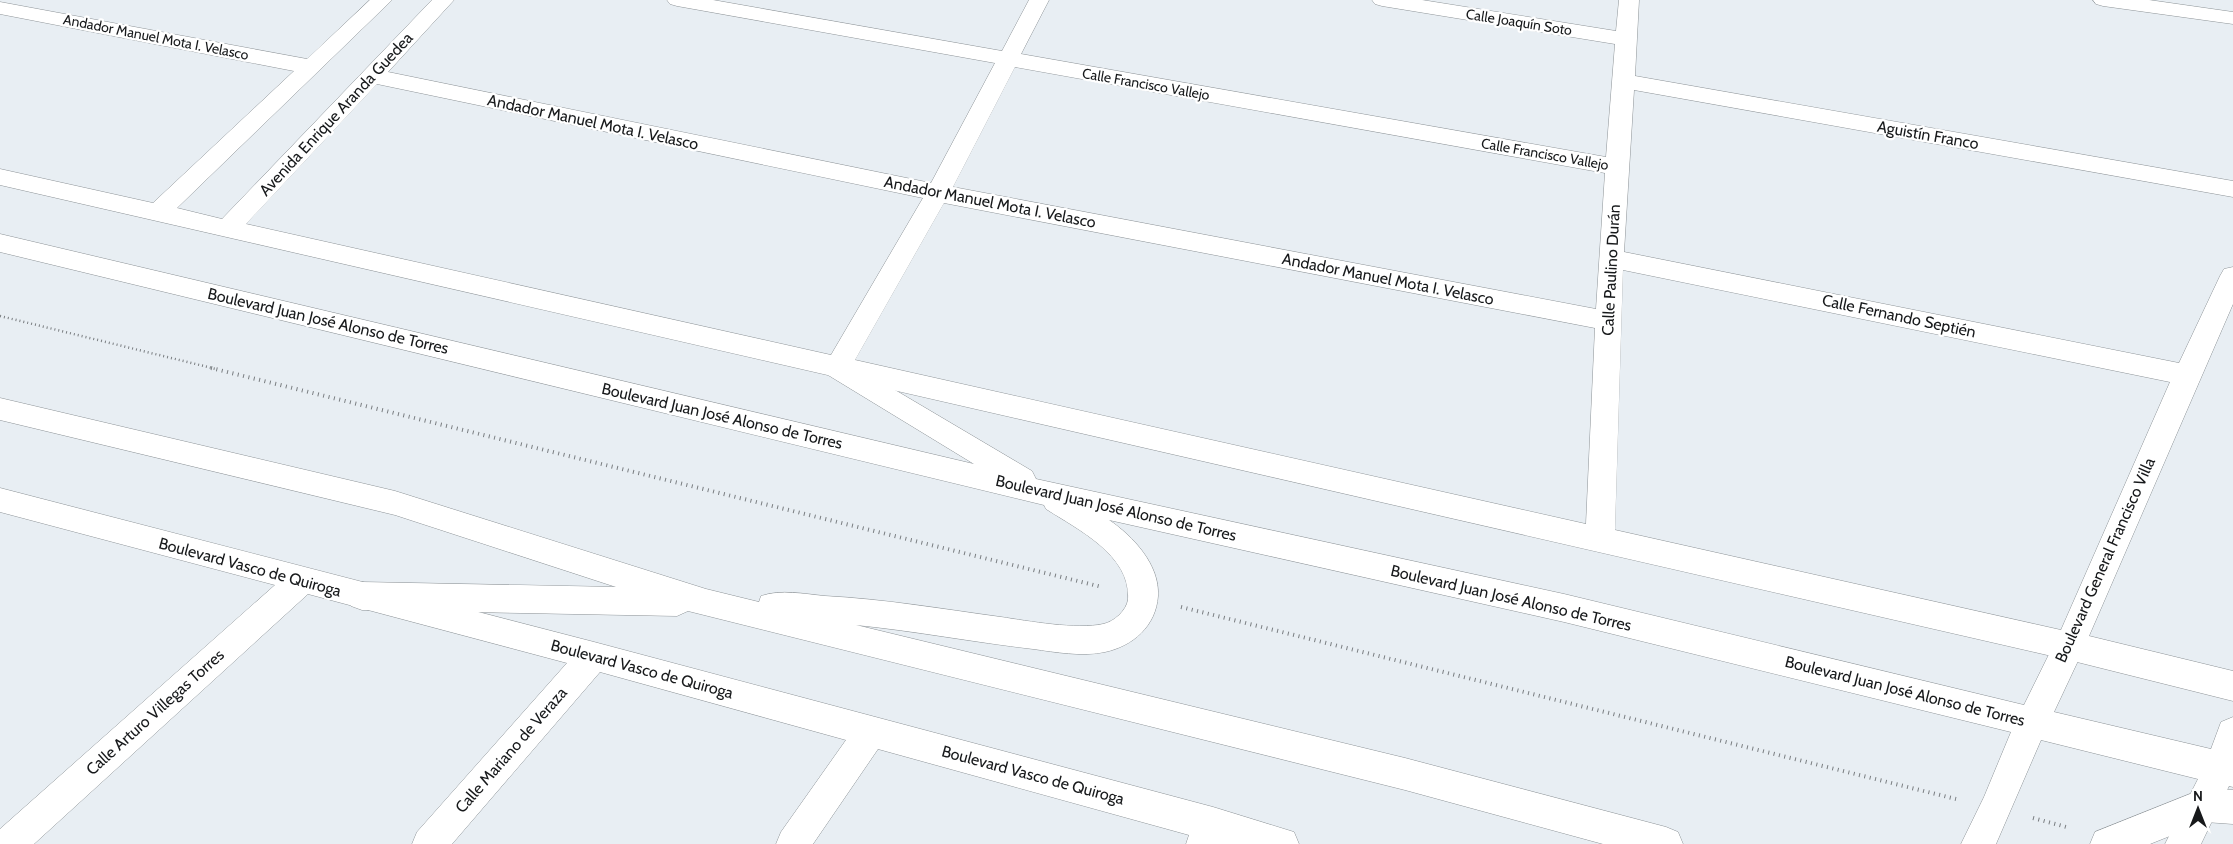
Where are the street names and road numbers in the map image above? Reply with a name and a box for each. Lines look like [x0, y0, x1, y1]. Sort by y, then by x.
street label: Calle Joaquín Soto [1465, 5, 1574, 39]
street label: Andador Manuel Mota I. Velasco [62, 10, 250, 64]
street label: Avenida Enrique Aranda Guedea [255, 28, 417, 200]
street label: Calle Francisco Vallejo [1081, 64, 1211, 104]
street label: Andador Manuel Mota I. Velasco [486, 90, 700, 154]
street label: Aguistín Franco [1876, 117, 1980, 153]
street label: Calle Francisco Vallejo [1480, 134, 1610, 174]
street label: Andador Manuel Mota I. Velasco [882, 172, 1098, 232]
street label: Calle Paulino Durán [1598, 204, 1624, 336]
street label: Andador Manuel Mota I. Velasco [1280, 249, 1496, 309]
street label: Boulevard Juan José Alonso de Torres [206, 284, 451, 358]
street label: Calle Fernando Septién [1820, 290, 1978, 342]
street label: Boulevard Juan José Alonso de Torres [600, 379, 845, 453]
street label: Boulevard General Francisco Villa [2051, 454, 2159, 665]
street label: Boulevard Juan José Alonso de Torres [994, 471, 1239, 545]
street label: Boulevard Vasco de Quiroga [157, 533, 344, 601]
street label: Boulevard Juan José Alonso de Torres [1389, 561, 1634, 635]
street label: Boulevard Vasco de Quiroga [549, 635, 736, 703]
street label: Calle Arturo Villegas Torres [82, 645, 228, 779]
street label: Boulevard Juan José Alonso de Torres [1783, 652, 2027, 730]
street label: Calle Mariano de Veraza [451, 683, 571, 817]
street label: Boulevard Vasco de Quiroga [940, 741, 1127, 809]

